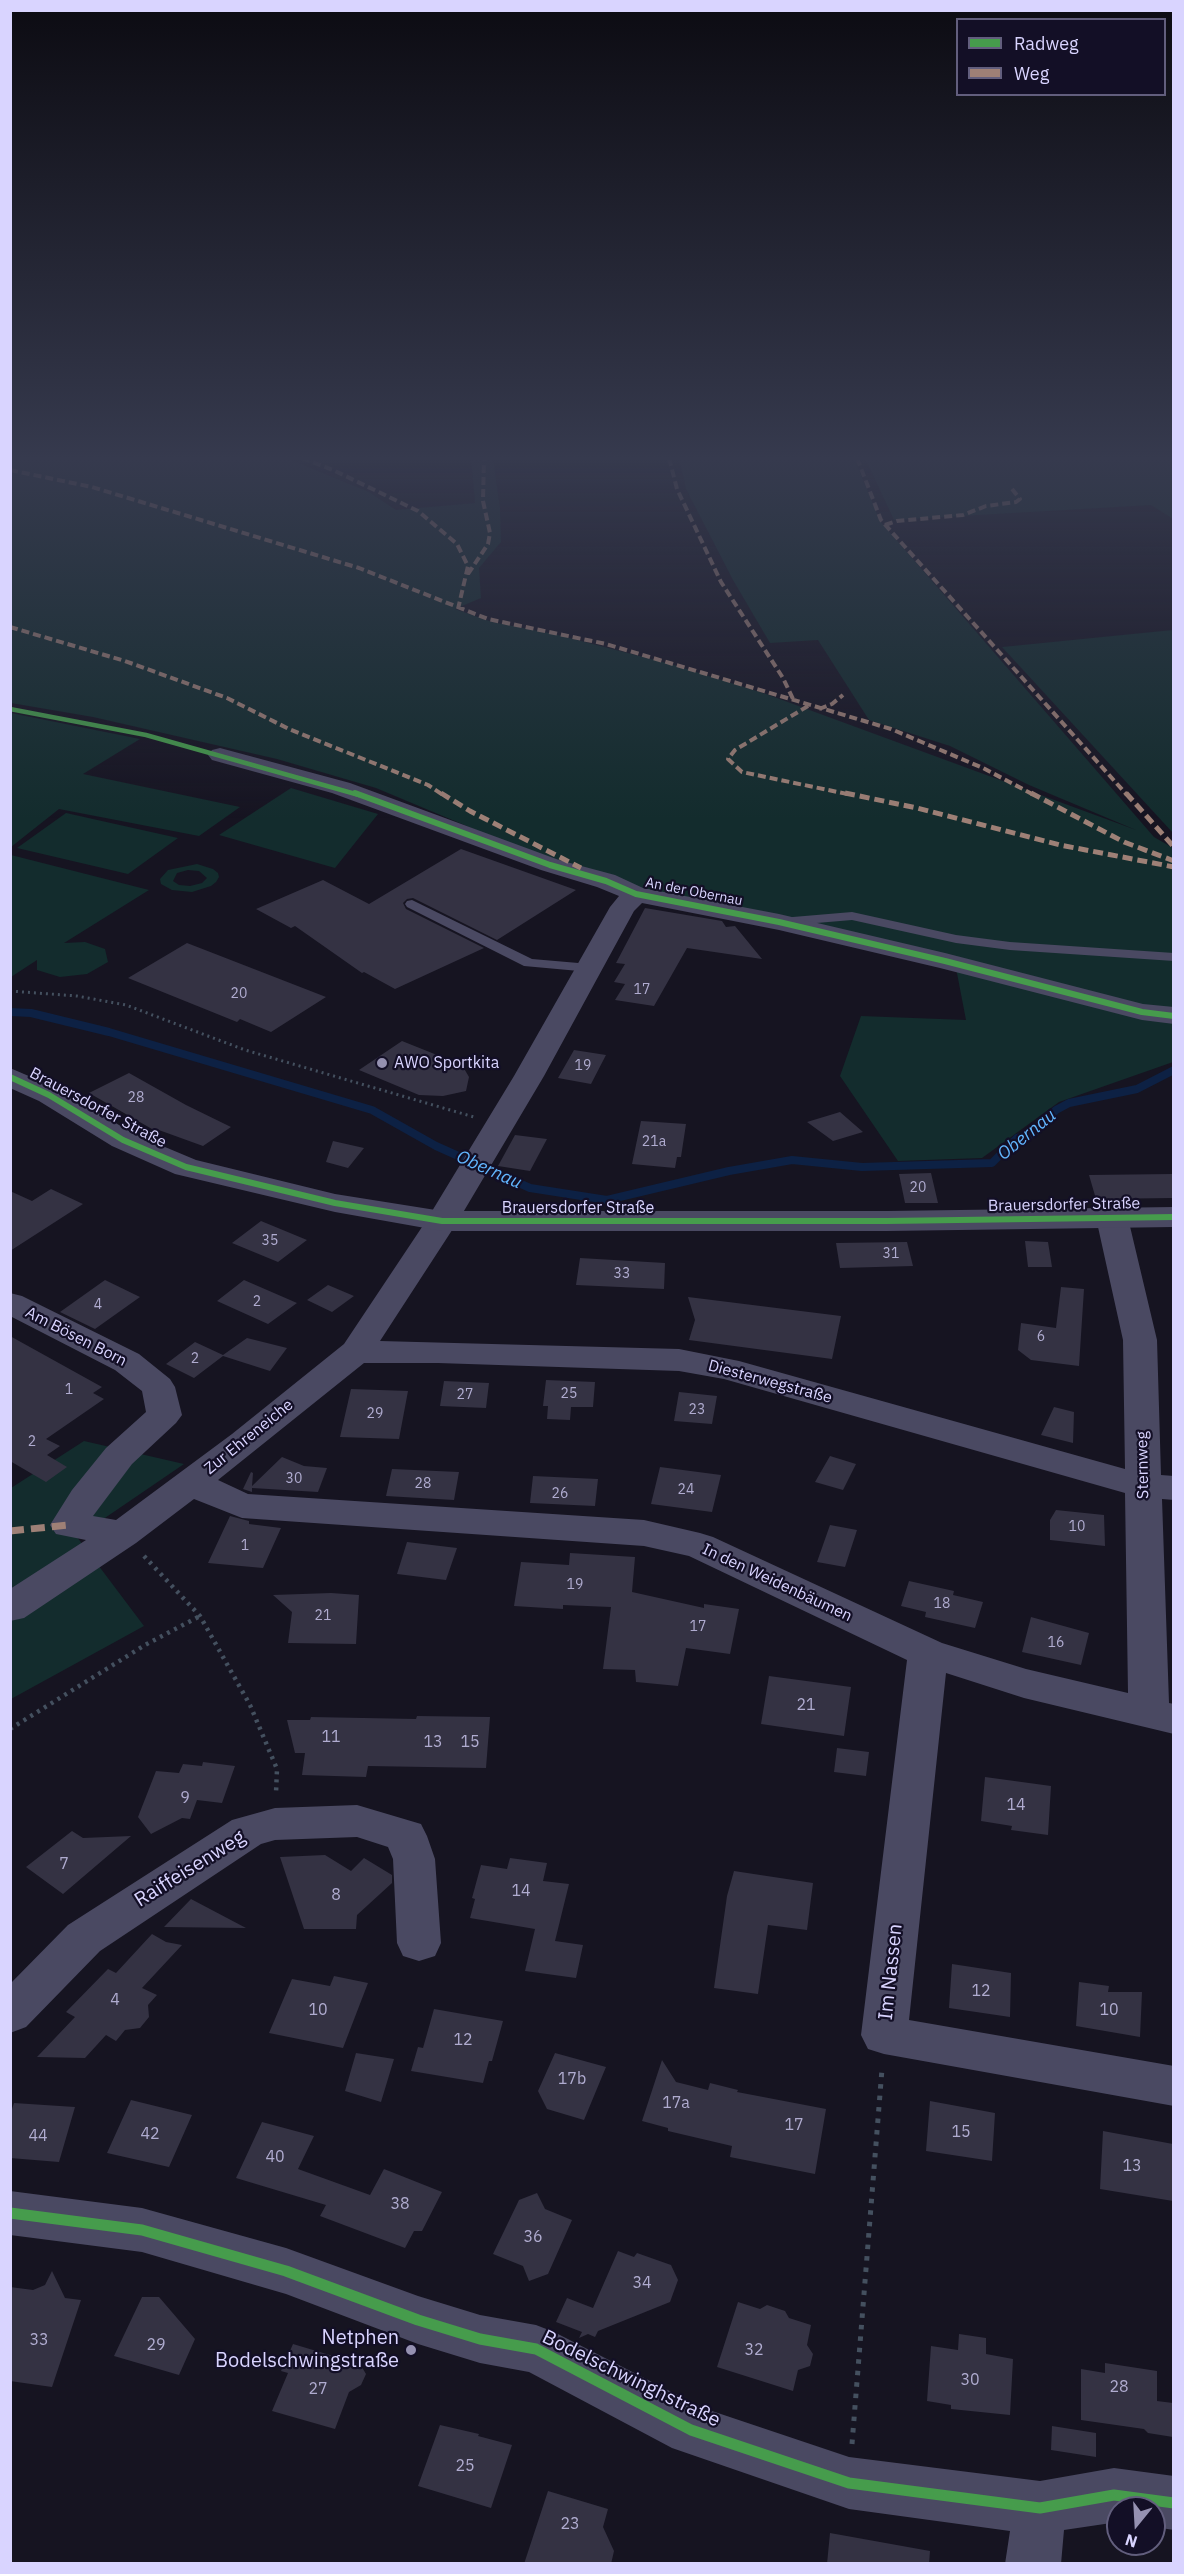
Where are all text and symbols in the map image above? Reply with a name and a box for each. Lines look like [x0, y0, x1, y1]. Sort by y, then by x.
legend [956, 18, 1166, 96]
text: Radweg [1014, 32, 1079, 55]
text: Weg [1014, 62, 1049, 85]
street label: An der Obernau [644, 874, 744, 910]
house number: 17 [634, 982, 650, 998]
house number: 20 [231, 986, 247, 1002]
place label: AWO Sportkita [394, 1053, 499, 1073]
marker: AWO Sportkita [375, 1056, 389, 1070]
house number: 19 [575, 1058, 591, 1074]
street label: Brauersdorfer Straße [26, 1064, 170, 1152]
house number: 28 [128, 1090, 144, 1106]
water label: Obernau [993, 1105, 1061, 1165]
house number: 21a [642, 1134, 666, 1150]
water label: Obernau [453, 1146, 525, 1194]
house number: 20 [910, 1180, 926, 1196]
street label: Brauersdorfer Straße [988, 1194, 1140, 1216]
street label: Brauersdorfer Straße [502, 1198, 654, 1218]
house number: 35 [262, 1233, 278, 1249]
house number: 31 [883, 1246, 899, 1262]
house number: 33 [614, 1266, 630, 1282]
house number: 2 [253, 1294, 261, 1310]
house number: 4 [94, 1297, 102, 1313]
street label: Am Bösen Born [22, 1303, 130, 1371]
house number: 6 [1037, 1329, 1045, 1345]
house number: 2 [191, 1351, 199, 1367]
street label: Diesterwegstraße [706, 1356, 834, 1408]
house number: 1 [65, 1382, 73, 1398]
house number: 25 [561, 1386, 577, 1402]
house number: 27 [457, 1387, 473, 1403]
street label: Zur Ehreneiche [201, 1395, 297, 1479]
house number: 23 [689, 1402, 705, 1418]
house number: 29 [367, 1406, 383, 1422]
street label: Sternweg [1133, 1431, 1153, 1499]
house number: 2 [28, 1434, 36, 1450]
house number: 30 [286, 1471, 302, 1487]
house number: 28 [415, 1476, 431, 1492]
house number: 24 [678, 1482, 694, 1498]
house number: 26 [552, 1486, 568, 1502]
house number: 10 [1069, 1519, 1085, 1535]
house number: 1 [241, 1538, 249, 1554]
street label: In den Weidenbäumen [699, 1540, 855, 1626]
house number: 19 [567, 1577, 583, 1593]
house number: 18 [934, 1596, 950, 1612]
house number: 21 [315, 1608, 331, 1624]
house number: 17 [690, 1619, 706, 1635]
house number: 16 [1048, 1635, 1064, 1651]
house number: 21 [796, 1695, 816, 1715]
house number: 11 [321, 1727, 341, 1747]
house number: 13 [423, 1732, 443, 1752]
house number: 15 [460, 1732, 480, 1752]
house number: 9 [180, 1788, 190, 1808]
house number: 14 [1006, 1795, 1026, 1815]
street label: Raiffeisenweg [130, 1825, 250, 1913]
house number: 7 [59, 1854, 69, 1874]
house number: 14 [511, 1881, 531, 1901]
house number: 8 [331, 1885, 341, 1905]
street label: Im Nassen [874, 1923, 908, 2021]
house number: 12 [971, 1981, 991, 2001]
house number: 4 [110, 1990, 120, 2010]
house number: 10 [308, 2000, 328, 2020]
house number: 10 [1099, 2000, 1119, 2020]
house number: 12 [453, 2030, 473, 2050]
house number: 17b [558, 2069, 586, 2089]
house number: 17a [662, 2093, 690, 2113]
house number: 17 [784, 2115, 804, 2135]
house number: 15 [951, 2122, 971, 2142]
house number: 42 [140, 2124, 160, 2144]
house number: 44 [28, 2126, 48, 2146]
house number: 40 [265, 2147, 285, 2167]
house number: 13 [1122, 2156, 1142, 2176]
house number: 38 [390, 2194, 410, 2214]
house number: 36 [523, 2227, 543, 2247]
house number: 34 [632, 2273, 652, 2293]
street label: Bodelschwinghstraße [538, 2325, 724, 2433]
place label: Netphen Bodelschwingstraße [215, 2326, 399, 2373]
house number: 33 [29, 2330, 49, 2350]
house number: 29 [146, 2335, 166, 2355]
house number: 32 [744, 2340, 764, 2360]
marker: Netphen Bodelschwingstraße [404, 2343, 418, 2357]
house number: 30 [960, 2370, 980, 2390]
house number: 28 [1109, 2377, 1129, 2397]
house number: 27 [308, 2379, 328, 2399]
house number: 25 [455, 2456, 475, 2476]
north arrow [1106, 2496, 1166, 2556]
house number: 23 [560, 2514, 580, 2534]
text: N [1122, 2530, 1140, 2553]

